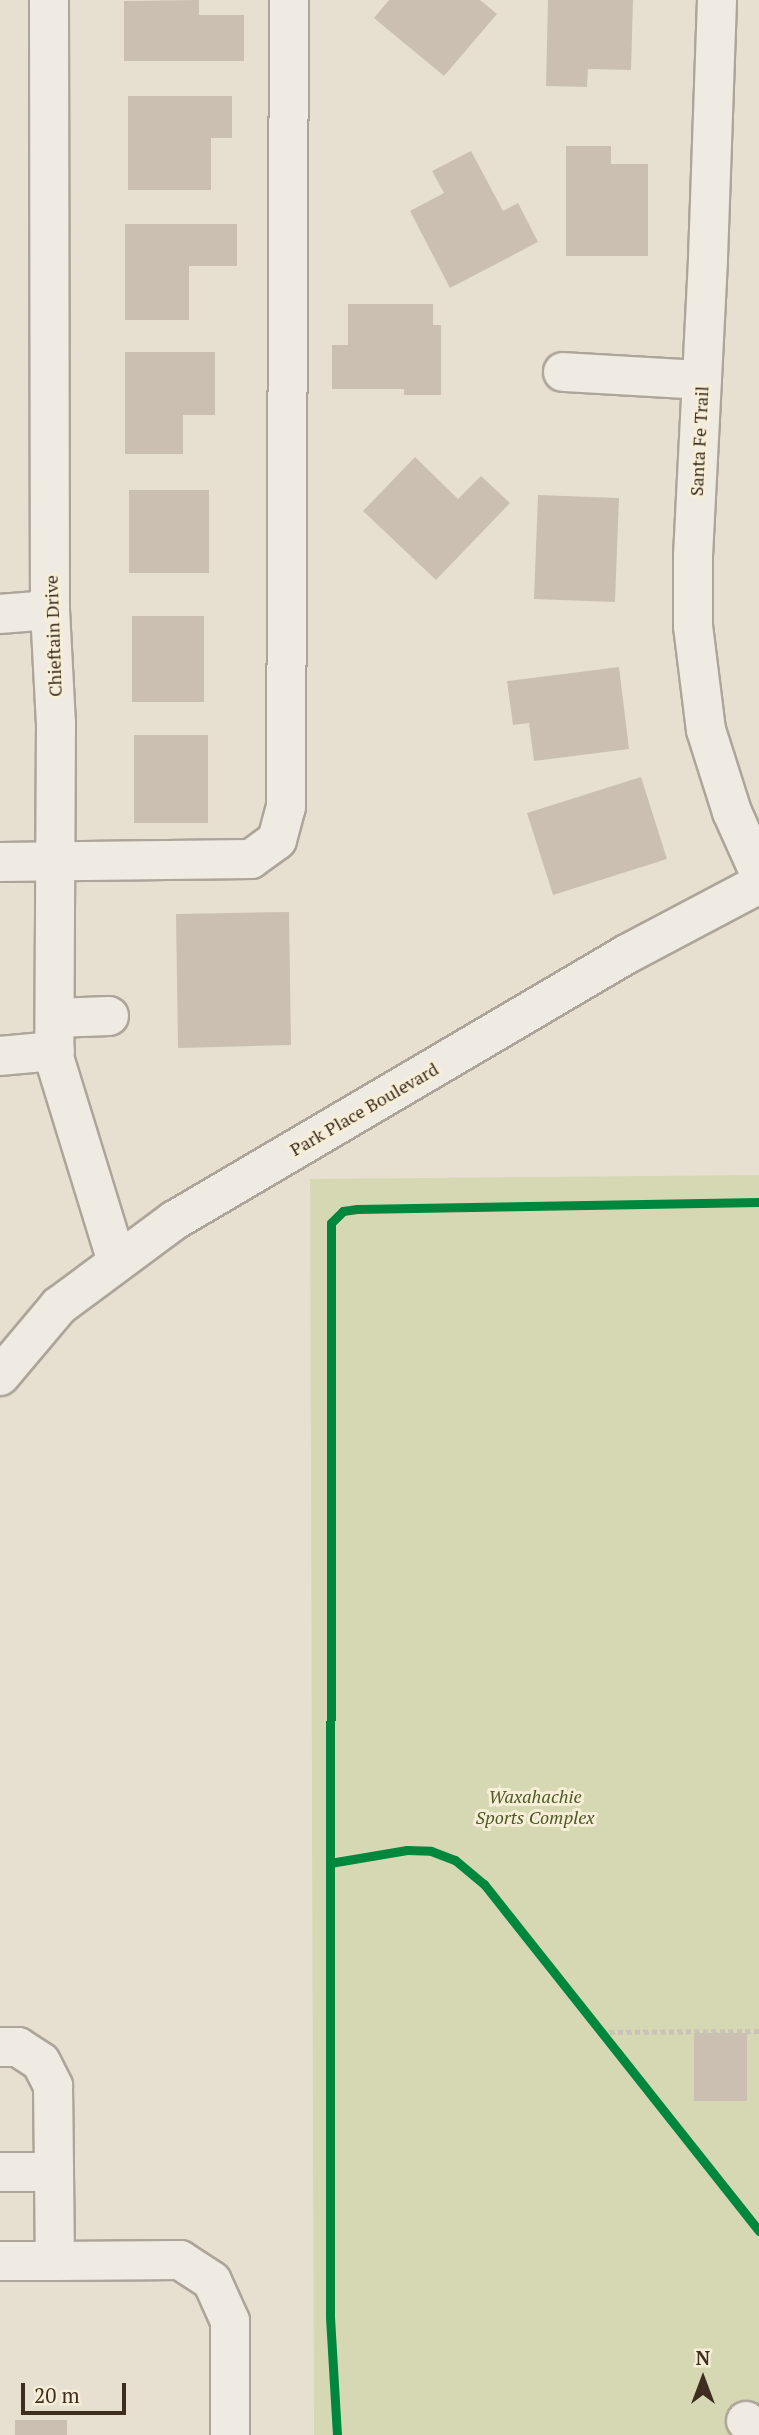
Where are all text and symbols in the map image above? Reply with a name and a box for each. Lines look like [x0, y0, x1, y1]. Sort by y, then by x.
street label: Santa Fe Trail [685, 385, 713, 497]
street label: Chieftain Drive [40, 575, 66, 697]
street label: Park Place Boulevard [286, 1058, 442, 1160]
park label: Waxahachie Sports Complex [475, 1786, 595, 1828]
north arrow [668, 2344, 738, 2414]
text: N [696, 2345, 710, 2370]
scale bar [24, 2368, 130, 2412]
text: 20 m [34, 2381, 80, 2409]

